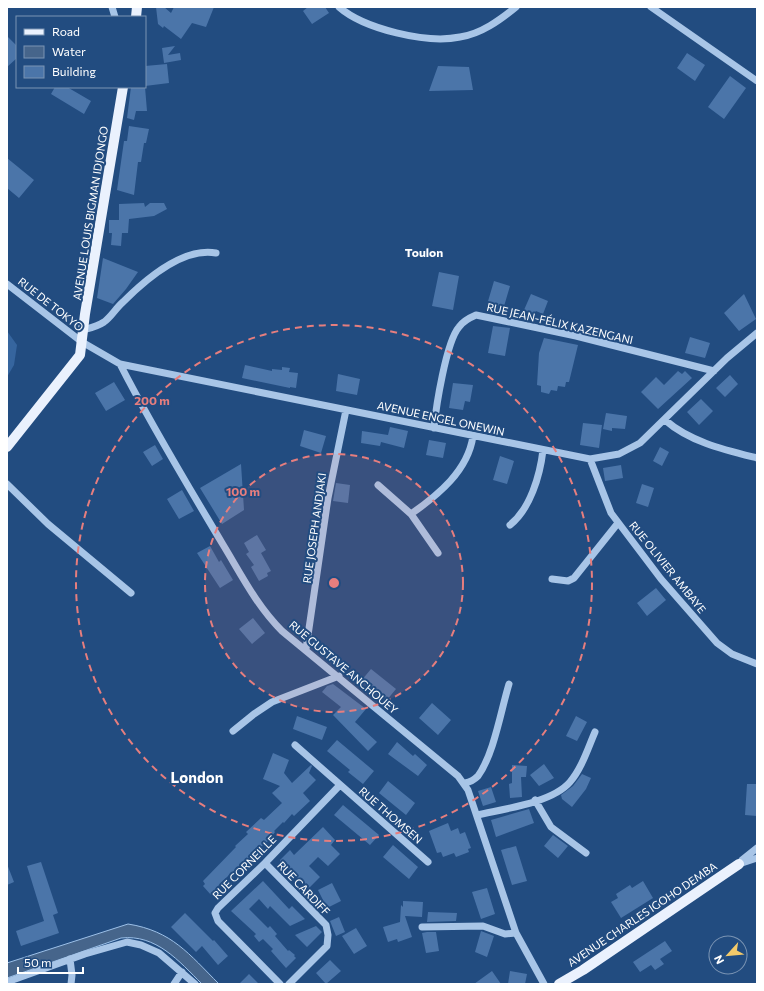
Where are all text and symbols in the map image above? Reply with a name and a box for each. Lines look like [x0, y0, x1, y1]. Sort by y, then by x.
legend [16, 16, 146, 88]
text: Road [52, 24, 80, 38]
text: Water [52, 44, 86, 58]
text: Building [52, 64, 96, 78]
street label: AVENUE LOUIS BIGMAN IDJONGO [70, 125, 111, 301]
district label: Toulon [405, 245, 443, 259]
street label: RUE DE TOKYO [16, 274, 86, 334]
street label: RUE JEAN-FÉLIX KAZENGANI [485, 299, 635, 347]
text: 200 m [134, 393, 170, 407]
street label: AVENUE ENGEL ONEWIN [376, 398, 506, 438]
street label: RUE JOSEPH ANDJAKI [300, 472, 329, 584]
text: 100 m [226, 484, 260, 498]
street label: RUE OLIVIER AMBAYE [627, 518, 709, 616]
centre of rings [327, 576, 341, 590]
street label: RUE GUSTAVE ANCHOUEY [287, 618, 401, 716]
district label: London [171, 768, 223, 786]
street label: RUE THOMSEN [357, 784, 425, 846]
street label: RUE CORNEILLE [209, 832, 279, 902]
street label: RUE CARDIFF [275, 858, 333, 918]
street label: AVENUE CHARLES IGOHO DEMBA [565, 859, 719, 969]
north arrow [708, 935, 748, 975]
scale bar [18, 949, 83, 975]
text: 50 m [24, 955, 52, 969]

